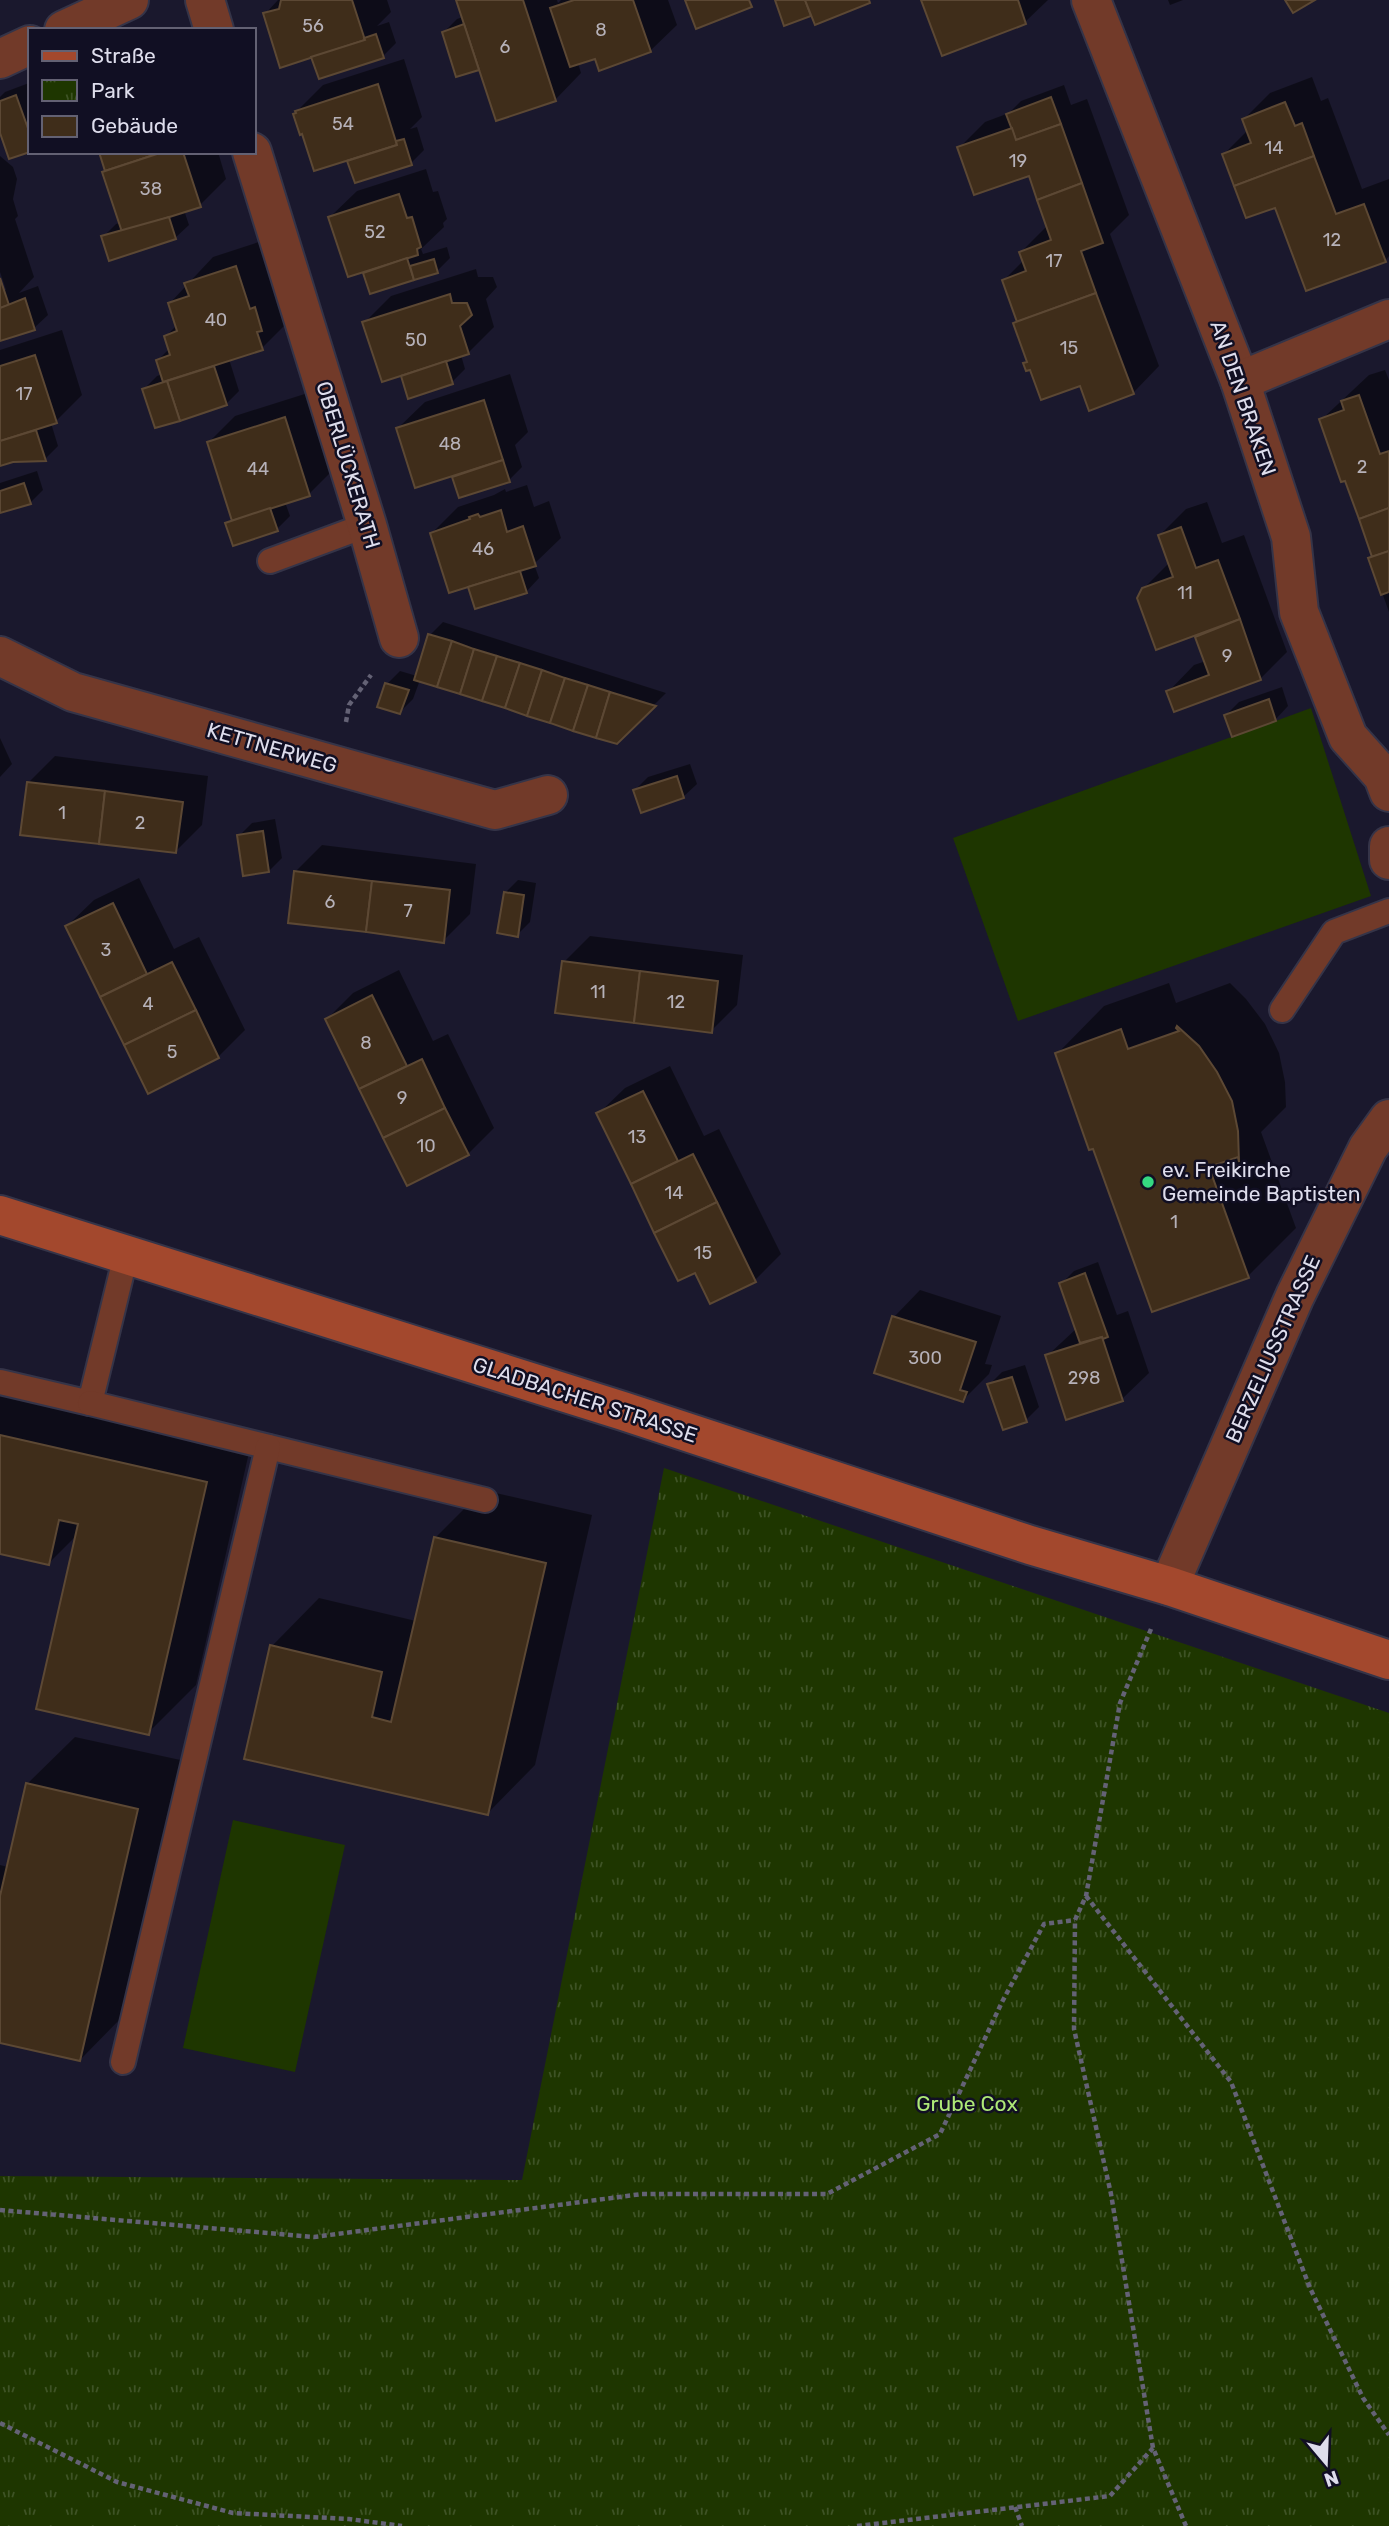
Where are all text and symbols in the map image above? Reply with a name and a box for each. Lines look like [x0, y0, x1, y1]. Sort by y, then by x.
house number: 56 [302, 15, 324, 37]
house number: 8 [595, 19, 607, 41]
legend [28, 28, 256, 154]
house number: 6 [500, 36, 511, 58]
text: Straße [91, 43, 156, 68]
text: Park [91, 78, 135, 103]
text: Gebäude [91, 113, 178, 138]
house number: 54 [332, 113, 354, 135]
house number: 14 [1265, 137, 1283, 159]
house number: 19 [1009, 150, 1027, 172]
house number: 38 [140, 178, 162, 200]
house number: 52 [364, 221, 386, 243]
house number: 12 [1323, 229, 1341, 251]
house number: 17 [1046, 250, 1062, 272]
house number: 40 [205, 309, 227, 331]
street label: AN DEN BRAKEN [1205, 317, 1282, 479]
house number: 50 [405, 329, 427, 351]
house number: 15 [1060, 337, 1078, 359]
street label: OBERLÜCKERATH [311, 378, 386, 552]
house number: 17 [16, 383, 32, 405]
house number: 48 [439, 433, 461, 455]
house number: 2 [1357, 456, 1367, 478]
house number: 44 [247, 458, 269, 480]
house number: 46 [472, 538, 494, 560]
house number: 11 [1177, 582, 1193, 604]
house number: 9 [1222, 645, 1232, 667]
street label: KETTNERWEG [204, 717, 340, 778]
house number: 1 [58, 802, 66, 824]
house number: 2 [135, 812, 145, 834]
house number: 6 [325, 891, 336, 913]
house number: 7 [403, 900, 413, 922]
house number: 3 [101, 939, 111, 961]
house number: 11 [590, 981, 606, 1003]
house number: 12 [667, 991, 685, 1013]
house number: 4 [142, 993, 154, 1015]
house number: 8 [360, 1032, 372, 1054]
house number: 5 [167, 1041, 177, 1063]
house number: 9 [397, 1087, 407, 1109]
house number: 13 [628, 1126, 646, 1148]
house number: 10 [416, 1135, 436, 1157]
place label: ev. Freikirche Gemeinde Baptisten [1162, 1157, 1360, 1206]
marker: ev. Freikirche Gemeinde Baptisten [1140, 1174, 1156, 1190]
house number: 14 [665, 1182, 683, 1204]
house number: 1 [1170, 1211, 1178, 1233]
house number: 15 [694, 1242, 712, 1264]
street label: BERZELIUSSTRASSE [1220, 1251, 1325, 1446]
house number: 300 [908, 1347, 942, 1369]
street label: GLADBACHER STRASSE [470, 1351, 701, 1448]
house number: 298 [1068, 1367, 1100, 1389]
park label: Grube Cox [916, 2091, 1018, 2116]
north arrow [1291, 2428, 1361, 2498]
text: N [1321, 2466, 1342, 2492]

